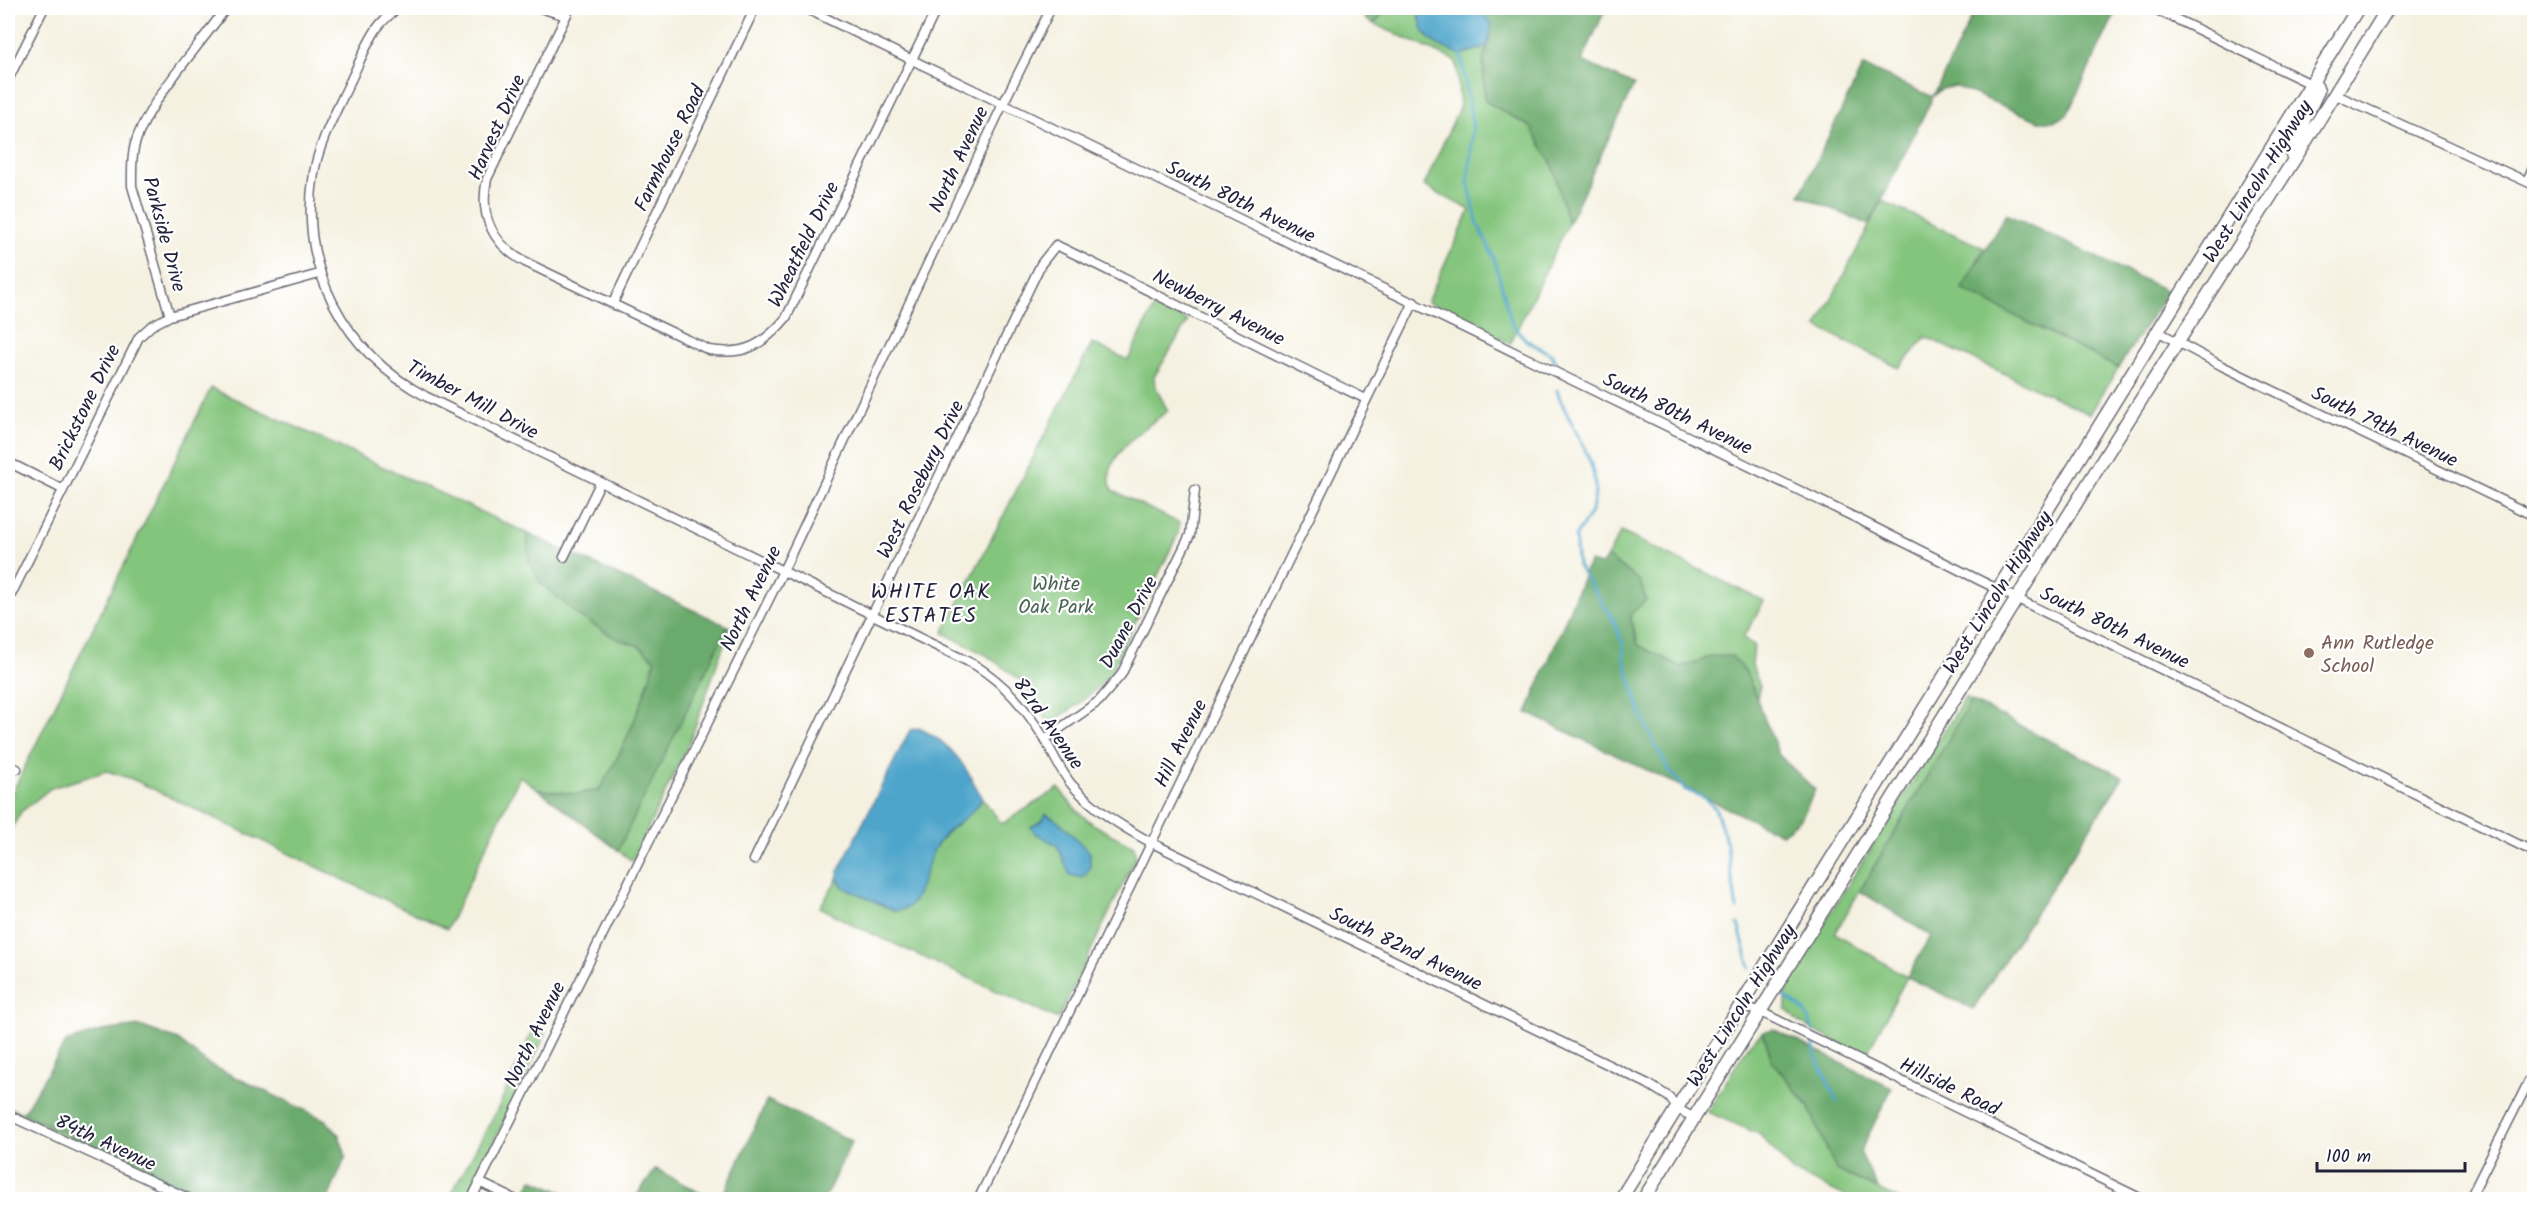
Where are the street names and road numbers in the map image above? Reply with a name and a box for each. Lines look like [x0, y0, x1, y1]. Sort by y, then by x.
street label: Harvest Drive [460, 70, 535, 186]
street label: Farmhouse Road [626, 79, 716, 218]
street label: West Lincoln Highway [2195, 94, 2322, 270]
street label: North Avenue [921, 101, 999, 219]
street label: South 80th Avenue [1160, 153, 1320, 253]
street label: Parkside Drive [132, 173, 194, 296]
street label: Wheatfield Drive [760, 176, 849, 313]
street label: Newberry Avenue [1146, 262, 1290, 356]
street label: Brickstone Drive [41, 339, 130, 477]
street label: Timber Mill Drive [400, 352, 544, 449]
street label: South 80th Avenue [1597, 365, 1757, 465]
street label: South 79th Avenue [2305, 378, 2463, 477]
street label: West Rosebury Drive [869, 395, 974, 565]
street label: West Lincoln Highway [1935, 505, 2062, 681]
street label: North Avenue [712, 540, 791, 657]
street label: Duane Drive [1092, 571, 1168, 675]
street label: South 80th Avenue [2034, 579, 2194, 679]
street label: 82rd Avenue [1004, 671, 1091, 777]
street label: Hill Avenue [1147, 694, 1217, 794]
street label: South 82nd Avenue [1323, 899, 1487, 1001]
street label: West Lincoln Highway [1679, 918, 1806, 1094]
street label: North Avenue [496, 976, 575, 1093]
street label: Hillside Road [1893, 1050, 2006, 1126]
street label: 84th Avenue [49, 1106, 161, 1181]

